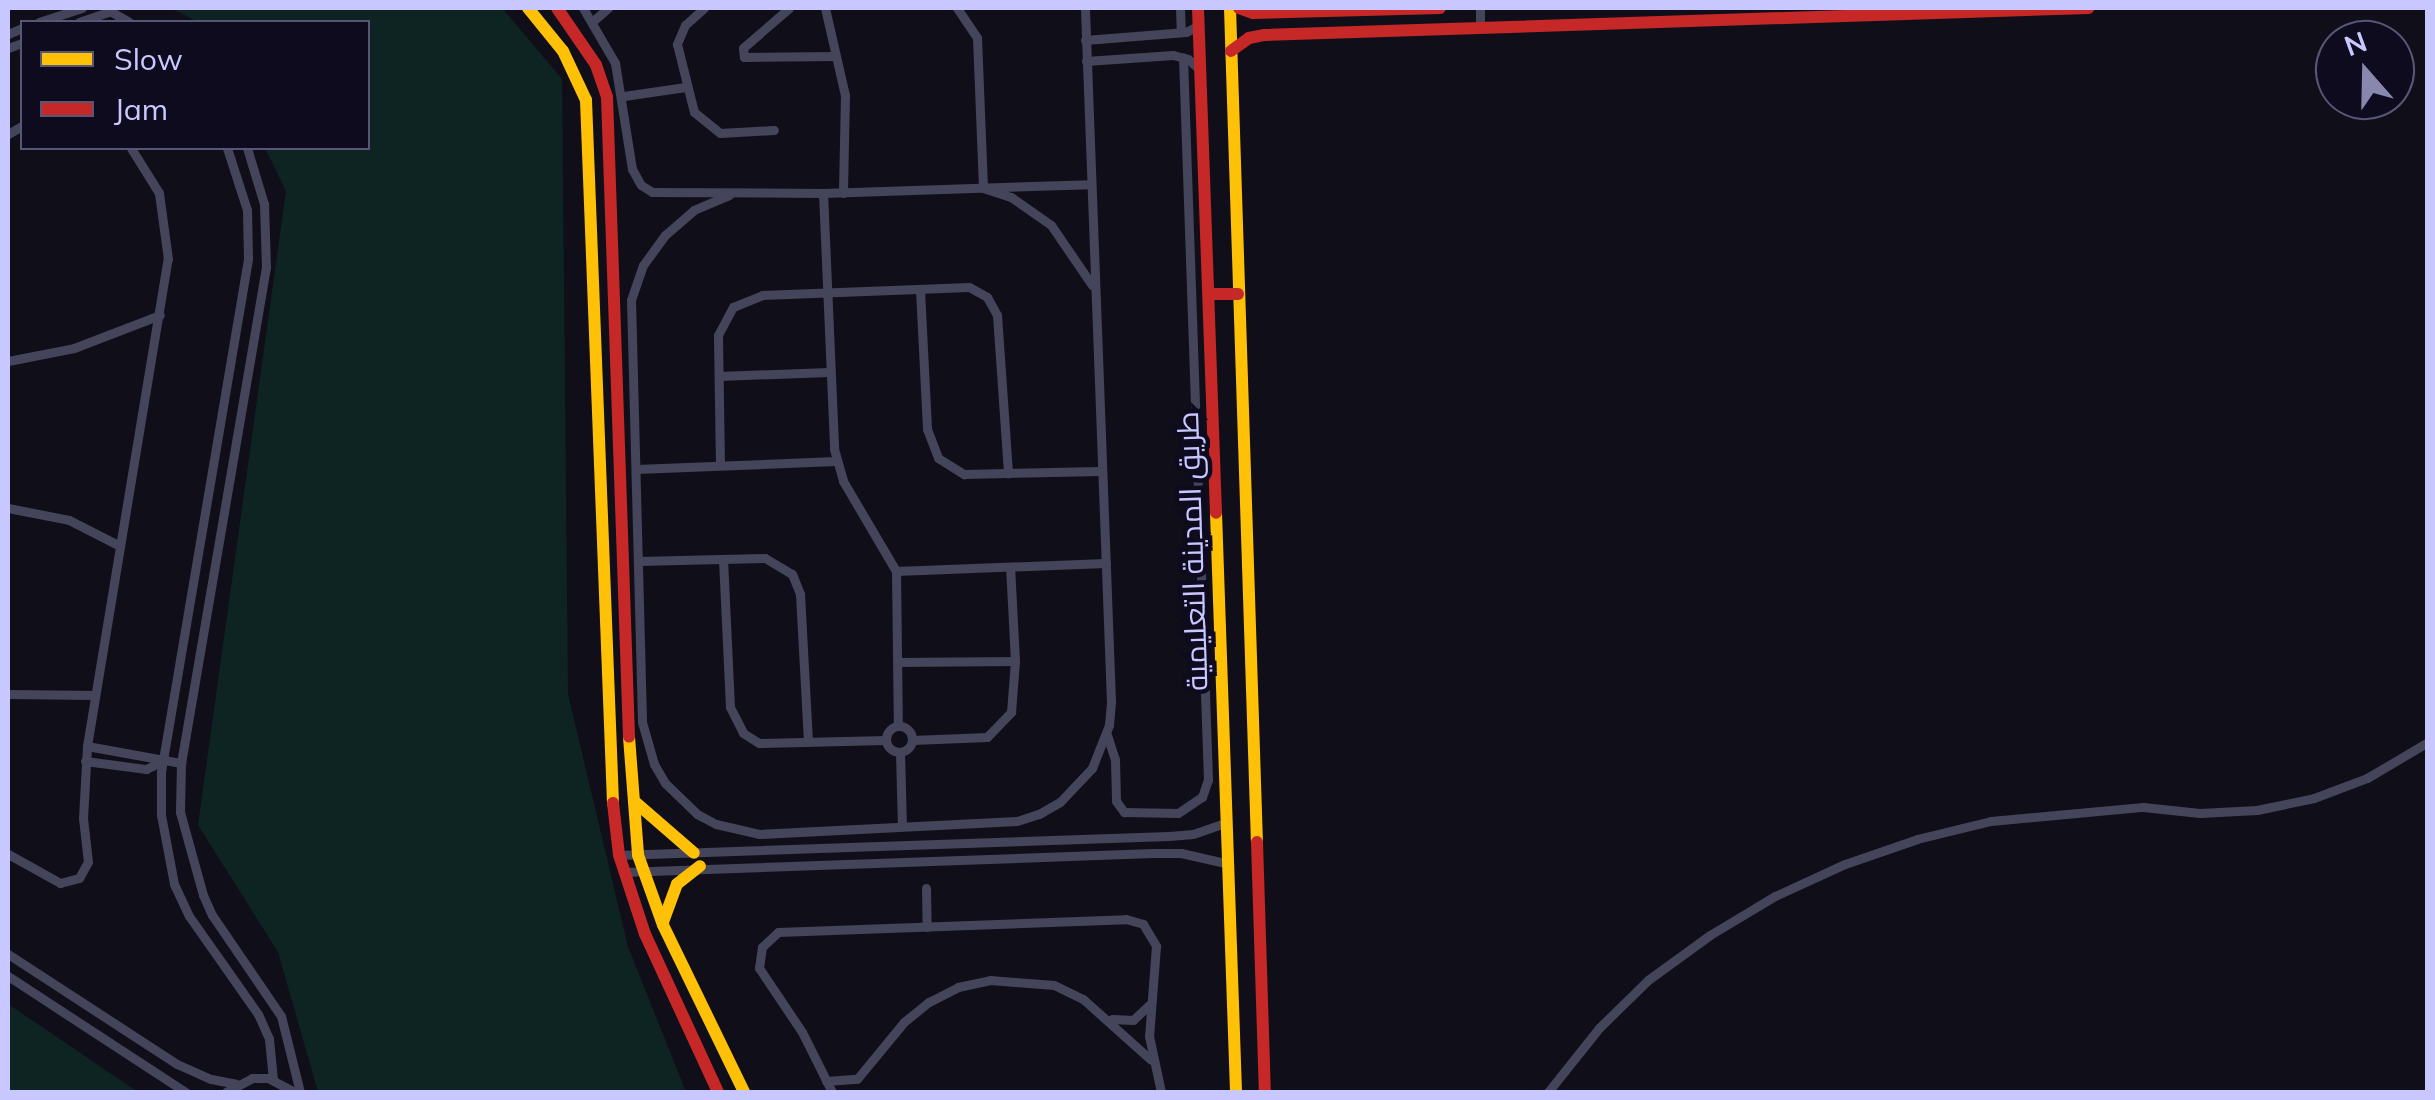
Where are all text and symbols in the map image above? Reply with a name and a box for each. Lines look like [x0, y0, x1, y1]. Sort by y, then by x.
legend [20, 20, 370, 150]
north arrow [2315, 20, 2415, 120]
text: N [2339, 23, 2371, 63]
text: Slow [114, 40, 183, 78]
text: Jam [114, 90, 168, 128]
street label: طريق المدينة التعليمية [1169, 411, 1215, 691]

